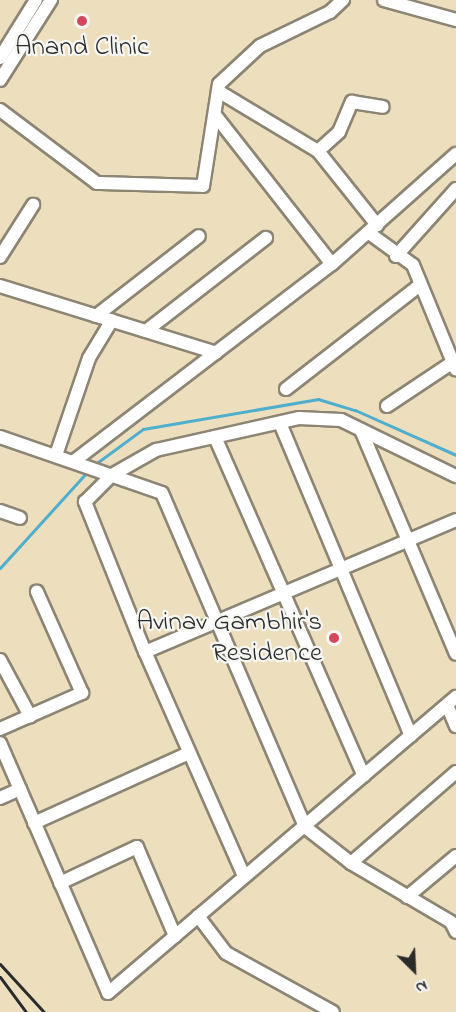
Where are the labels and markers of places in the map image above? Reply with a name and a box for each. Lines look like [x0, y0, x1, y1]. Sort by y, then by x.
marker: Anand Clinic [73, 12, 91, 30]
place label: Anand Clinic [15, 32, 149, 64]
place label: Avinav Gambhir's Residence [137, 606, 322, 669]
marker: Avinav Gambhir's Residence [327, 631, 341, 645]

